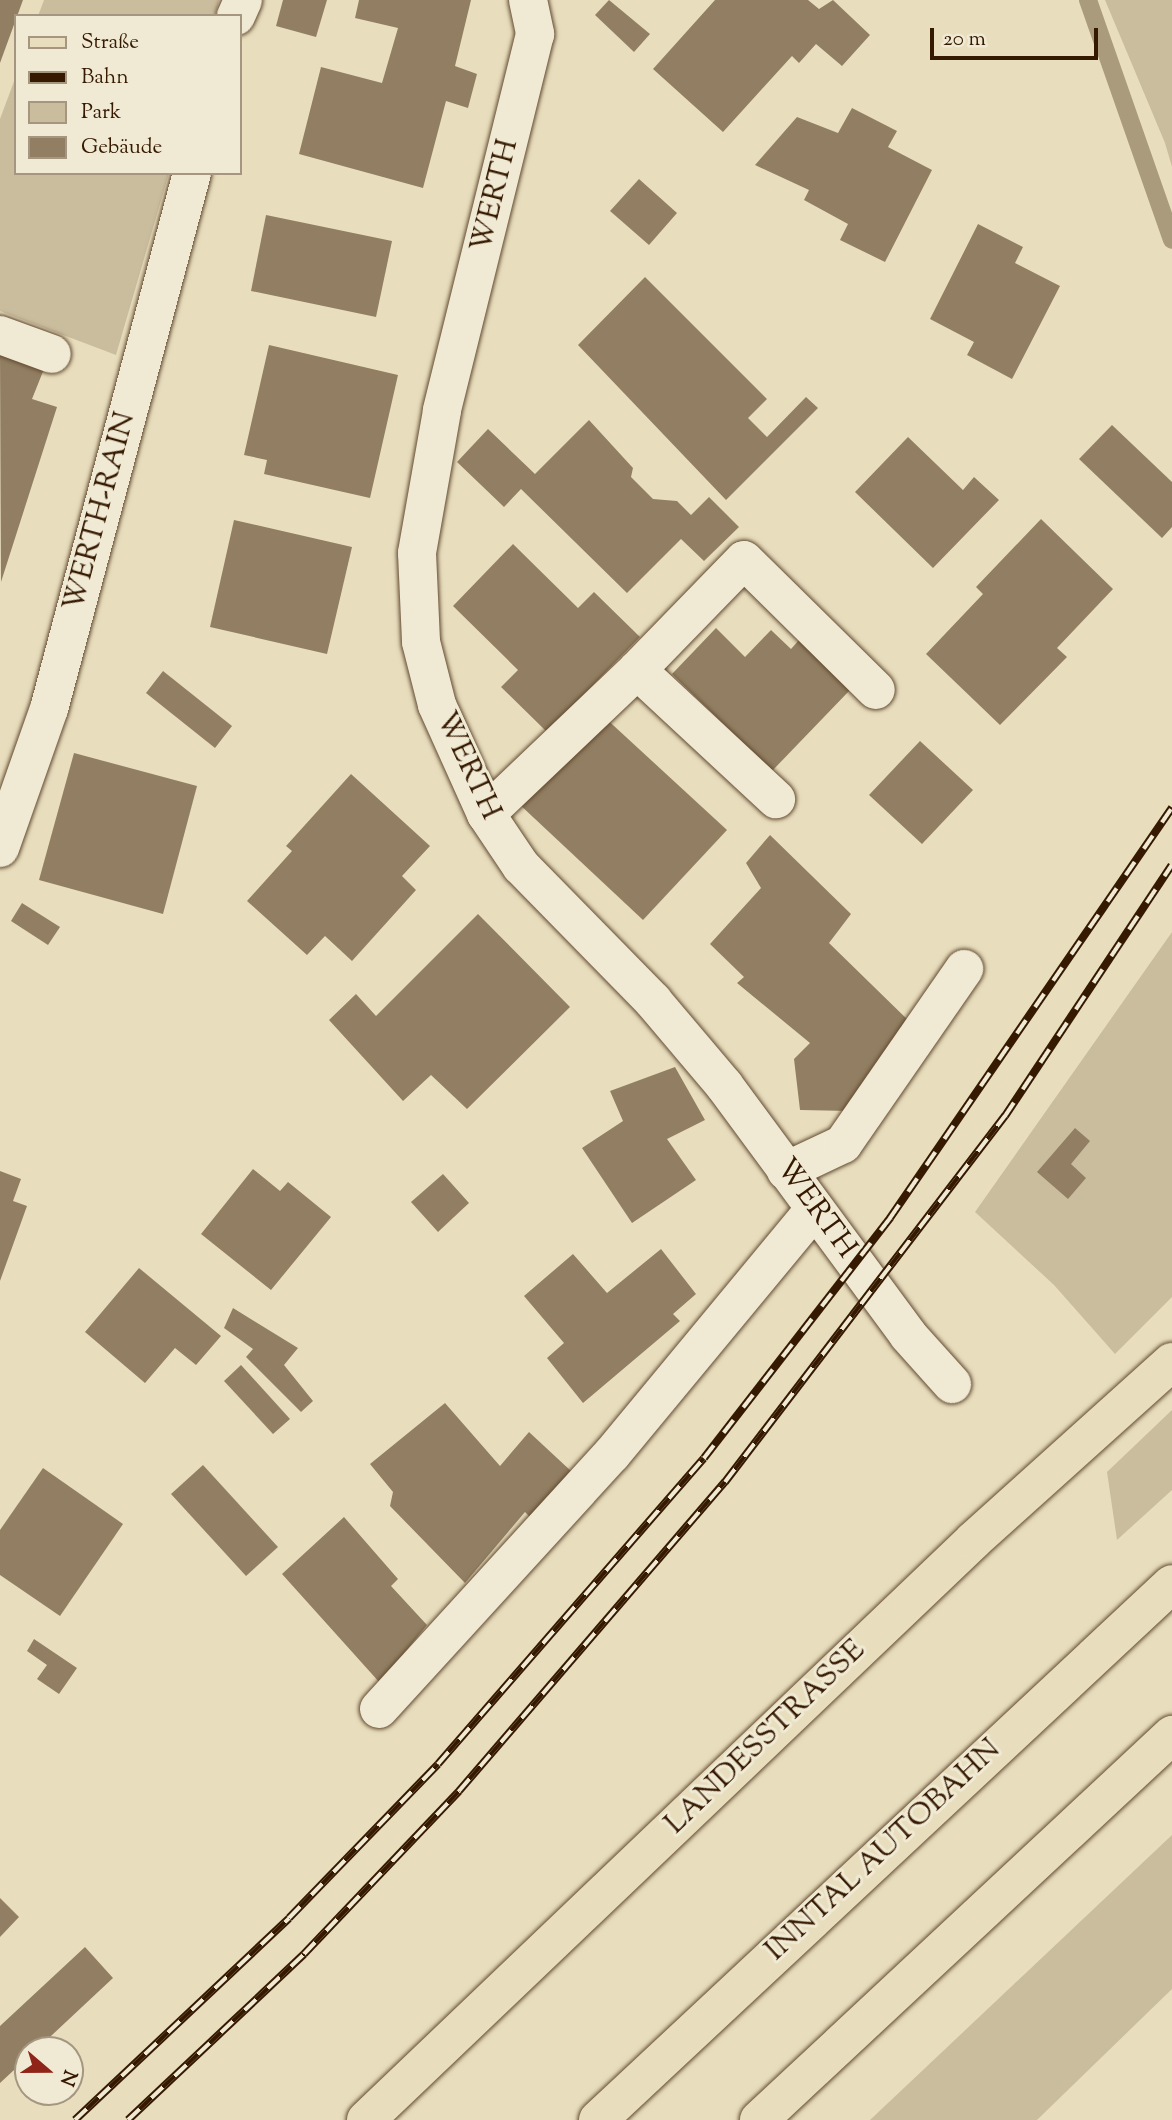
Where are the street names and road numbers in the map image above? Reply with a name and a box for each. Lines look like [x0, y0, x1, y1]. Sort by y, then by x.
street label: WERTH [465, 136, 527, 256]
street label: WERTH-RAIN [57, 408, 145, 616]
street label: WERTH [426, 706, 508, 826]
street label: WERTH [767, 1152, 863, 1266]
street label: LANDESSTRASSE [658, 1633, 874, 1843]
street label: INNTAL AUTOBAHN [759, 1733, 1009, 1969]

